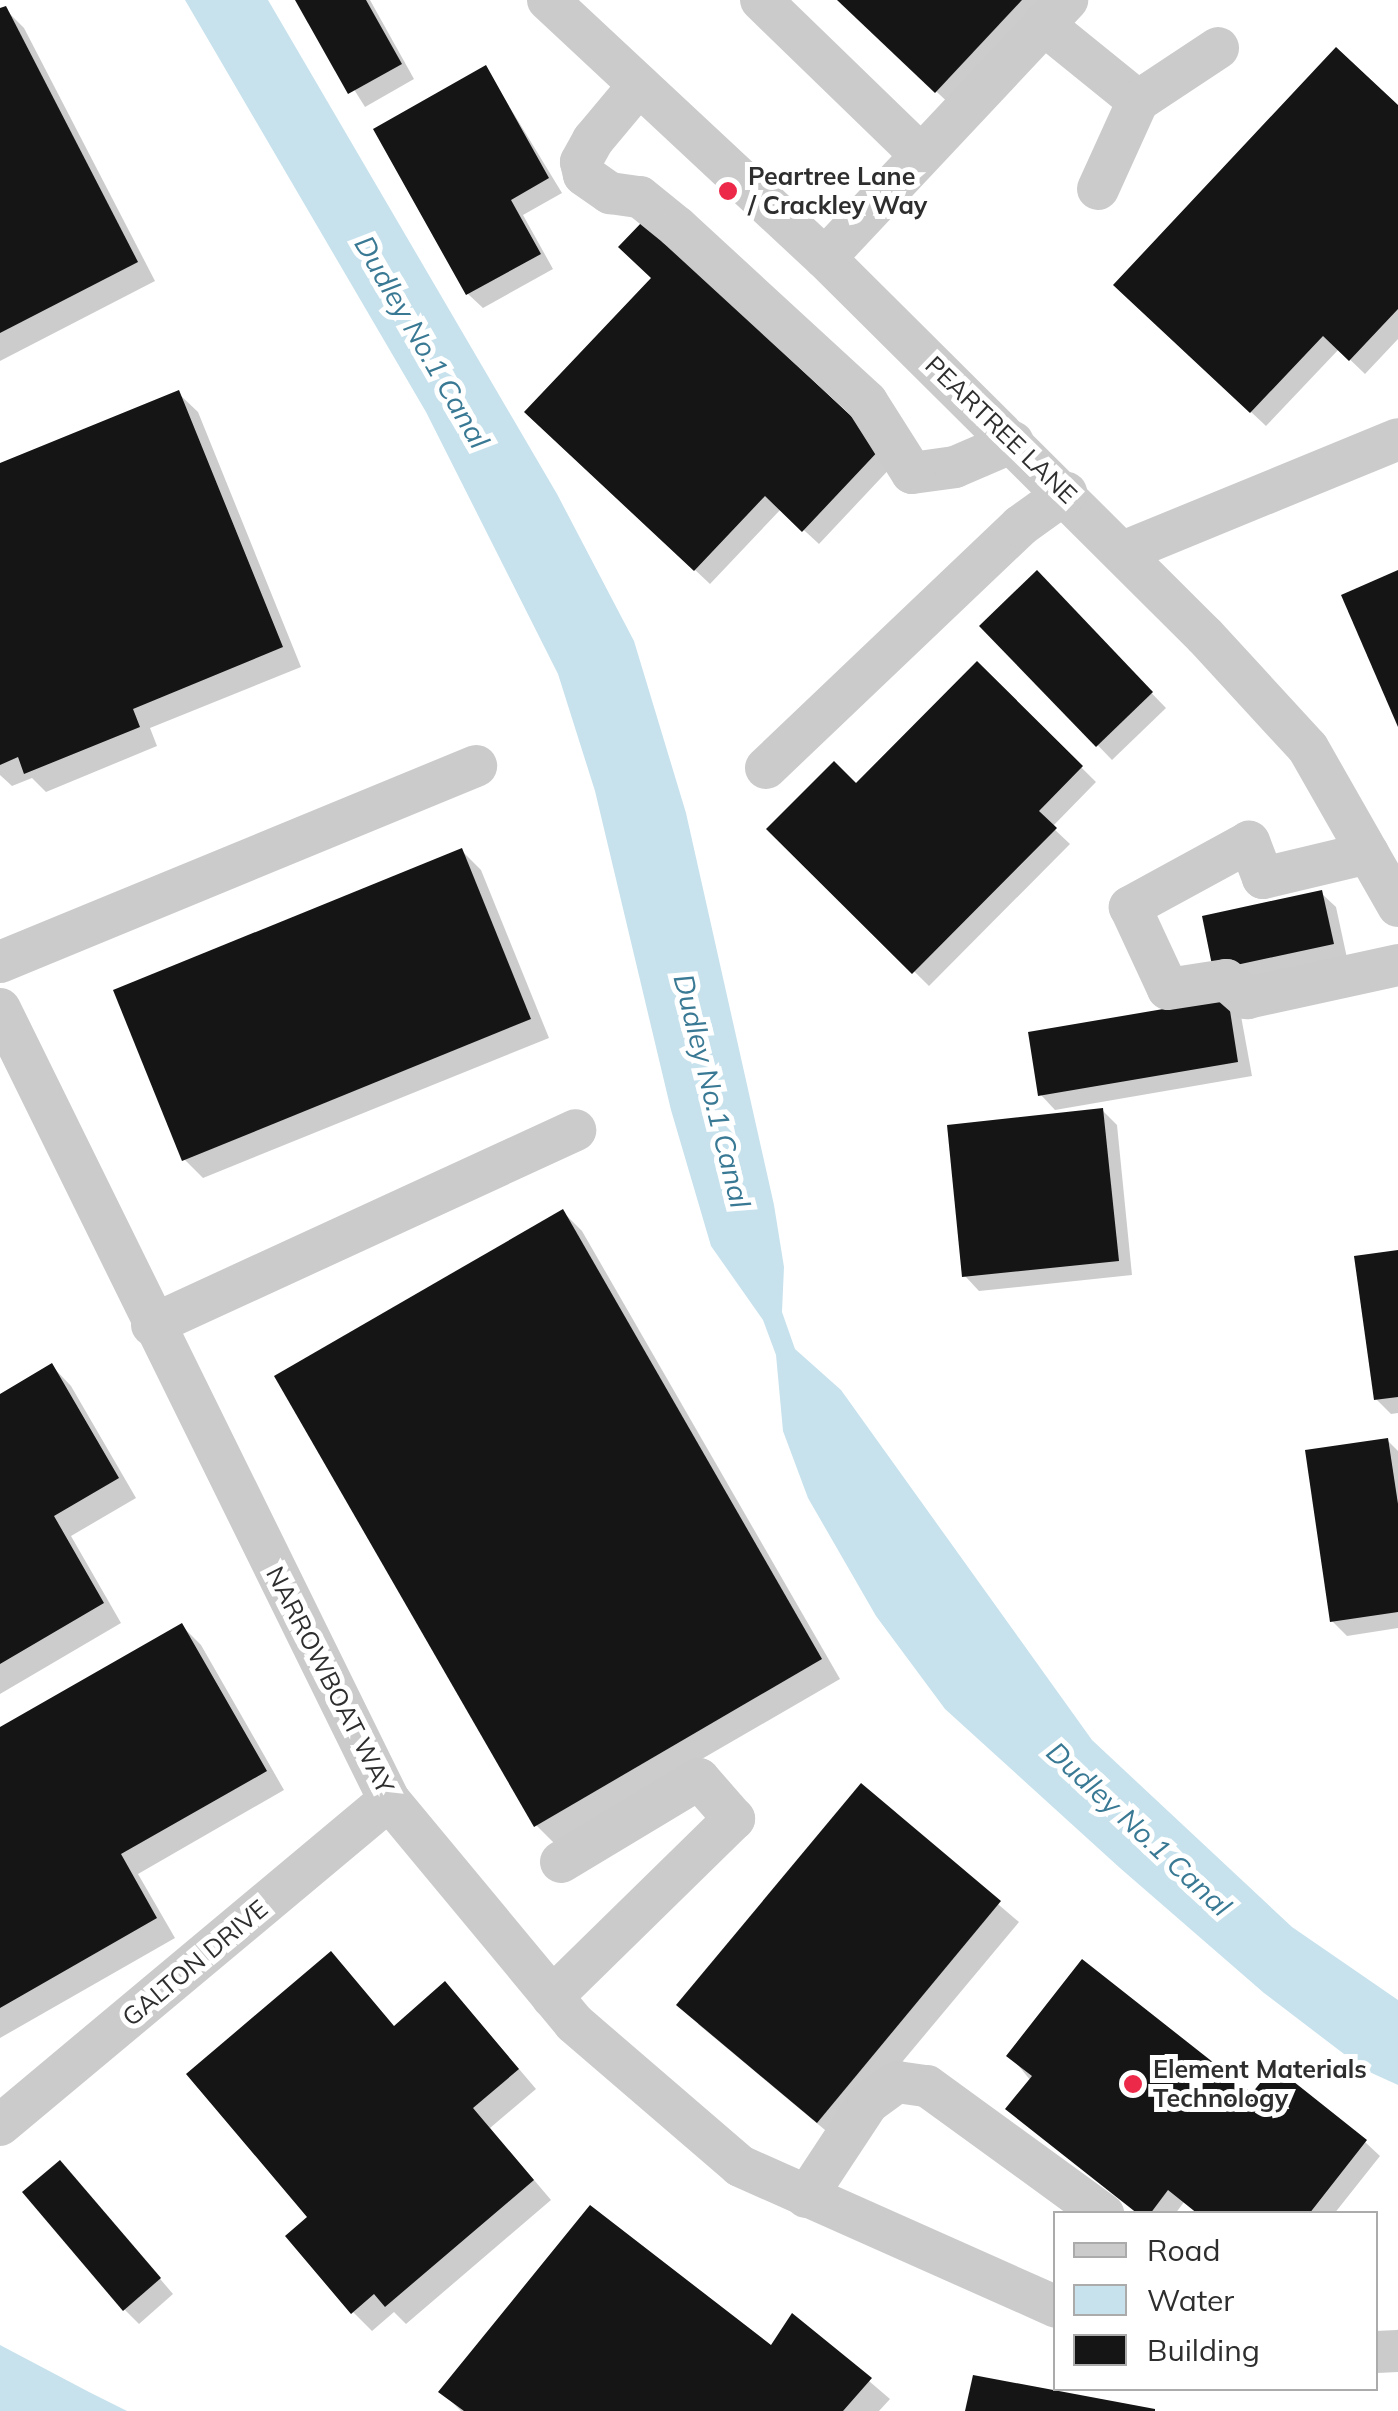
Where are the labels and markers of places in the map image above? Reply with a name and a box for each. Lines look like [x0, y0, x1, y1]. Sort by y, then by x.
place label: Peartree Lane / Crackley Way [748, 162, 927, 221]
marker: Peartree Lane / Crackley Way [717, 180, 739, 202]
place label: Element Materials Technology [1153, 2055, 1367, 2114]
marker: Element Materials Technology [1122, 2073, 1144, 2095]

